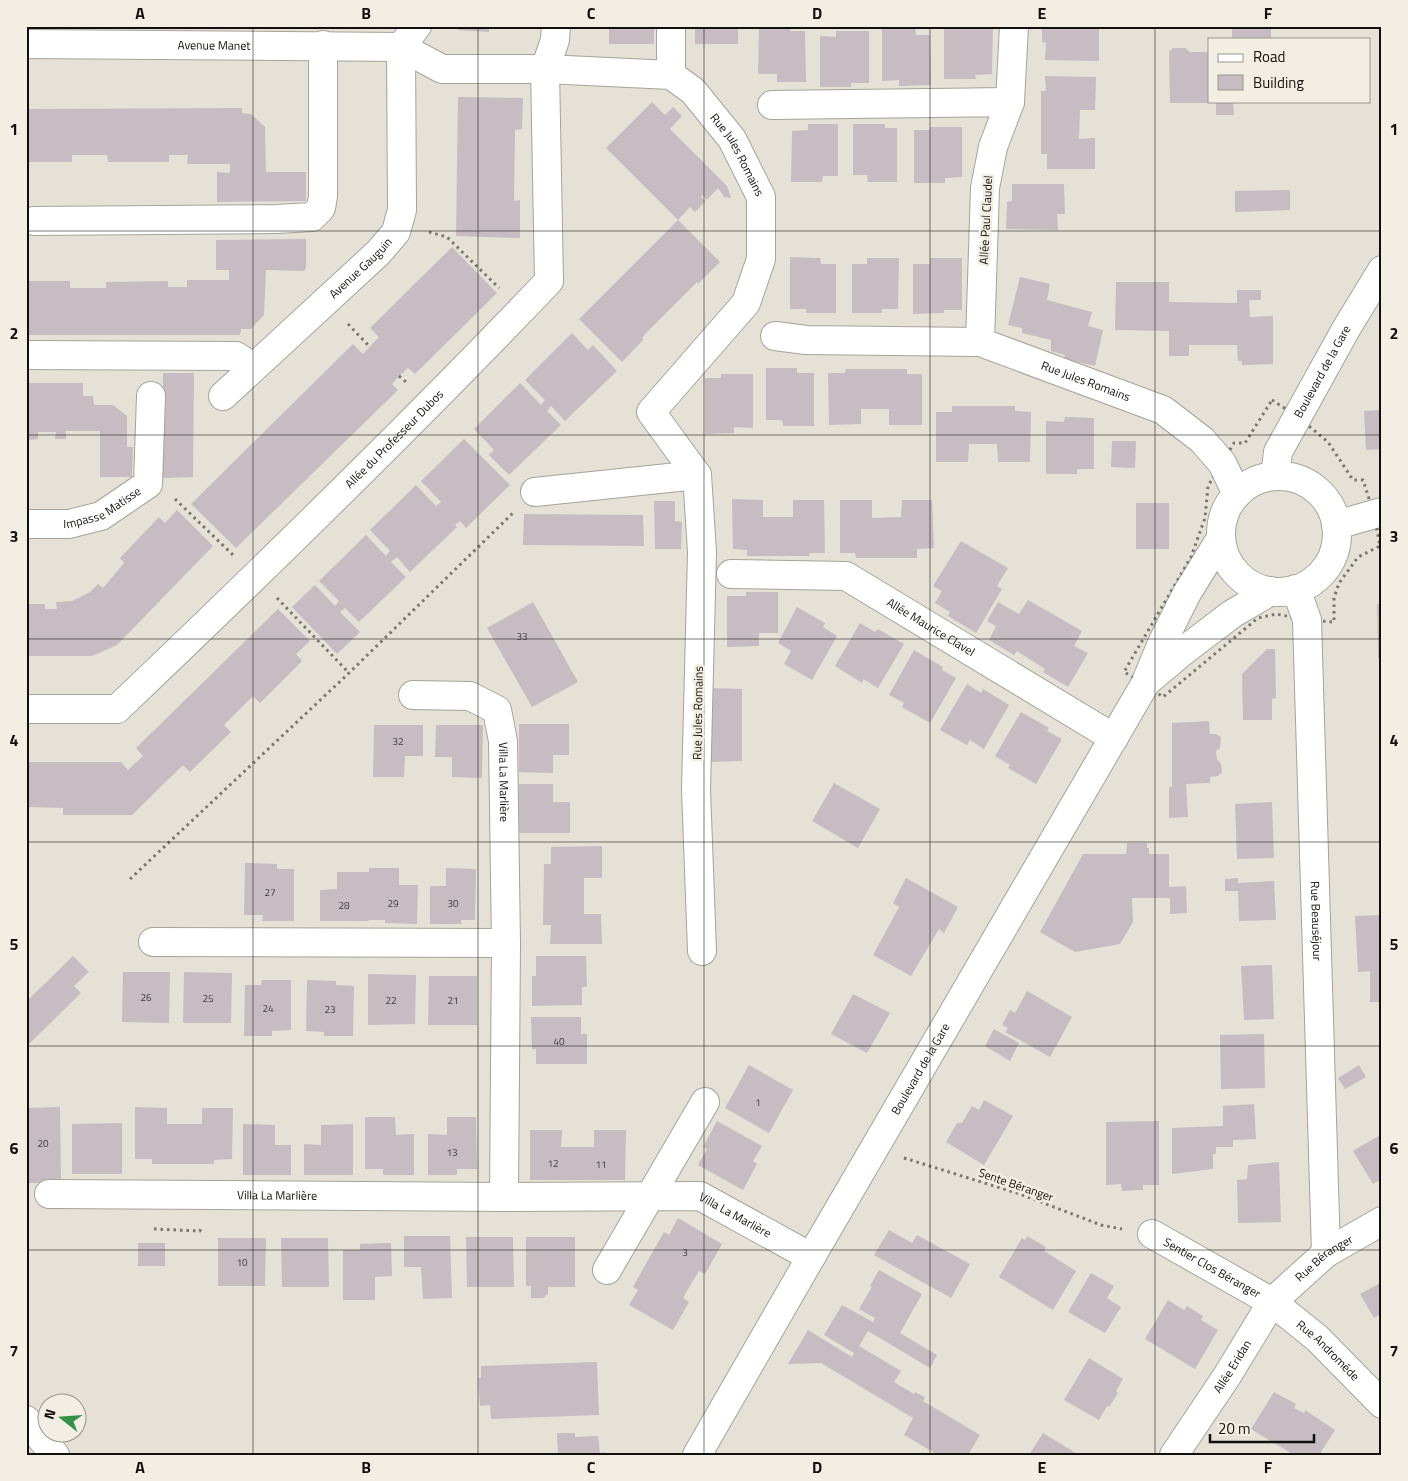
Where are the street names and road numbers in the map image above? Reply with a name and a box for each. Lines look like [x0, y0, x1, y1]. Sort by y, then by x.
street label: Avenue Manet [177, 35, 251, 55]
street label: Rue Jules Romains [706, 109, 769, 200]
street label: Allée Paul Claudel [974, 175, 997, 265]
street label: Avenue Gauguin [324, 233, 397, 303]
street label: Boulevard de la Gare [1289, 321, 1355, 421]
street label: Rue Jules Romains [1039, 356, 1133, 406]
street label: Allée du Professeur Dubos [340, 385, 448, 493]
street label: Impasse Matisse [63, 481, 145, 533]
street label: Allée Maurice Clavel [883, 593, 979, 661]
street label: Rue Jules Romains [687, 666, 708, 760]
street label: Villa La Marlière [494, 742, 514, 822]
street label: Rue Beauséjour [1306, 881, 1327, 961]
street label: Boulevard de la Gare [886, 1019, 954, 1118]
street label: Sente Béranger [976, 1163, 1056, 1206]
street label: Villa La Marlière [237, 1185, 317, 1205]
street label: Villa La Marlière [696, 1187, 775, 1242]
street label: Rue Béranger [1290, 1230, 1356, 1286]
street label: Sentier Clos Béranger [1160, 1232, 1264, 1303]
street label: Rue Androméde [1292, 1315, 1364, 1385]
street label: Allée Eridan [1208, 1336, 1256, 1397]

